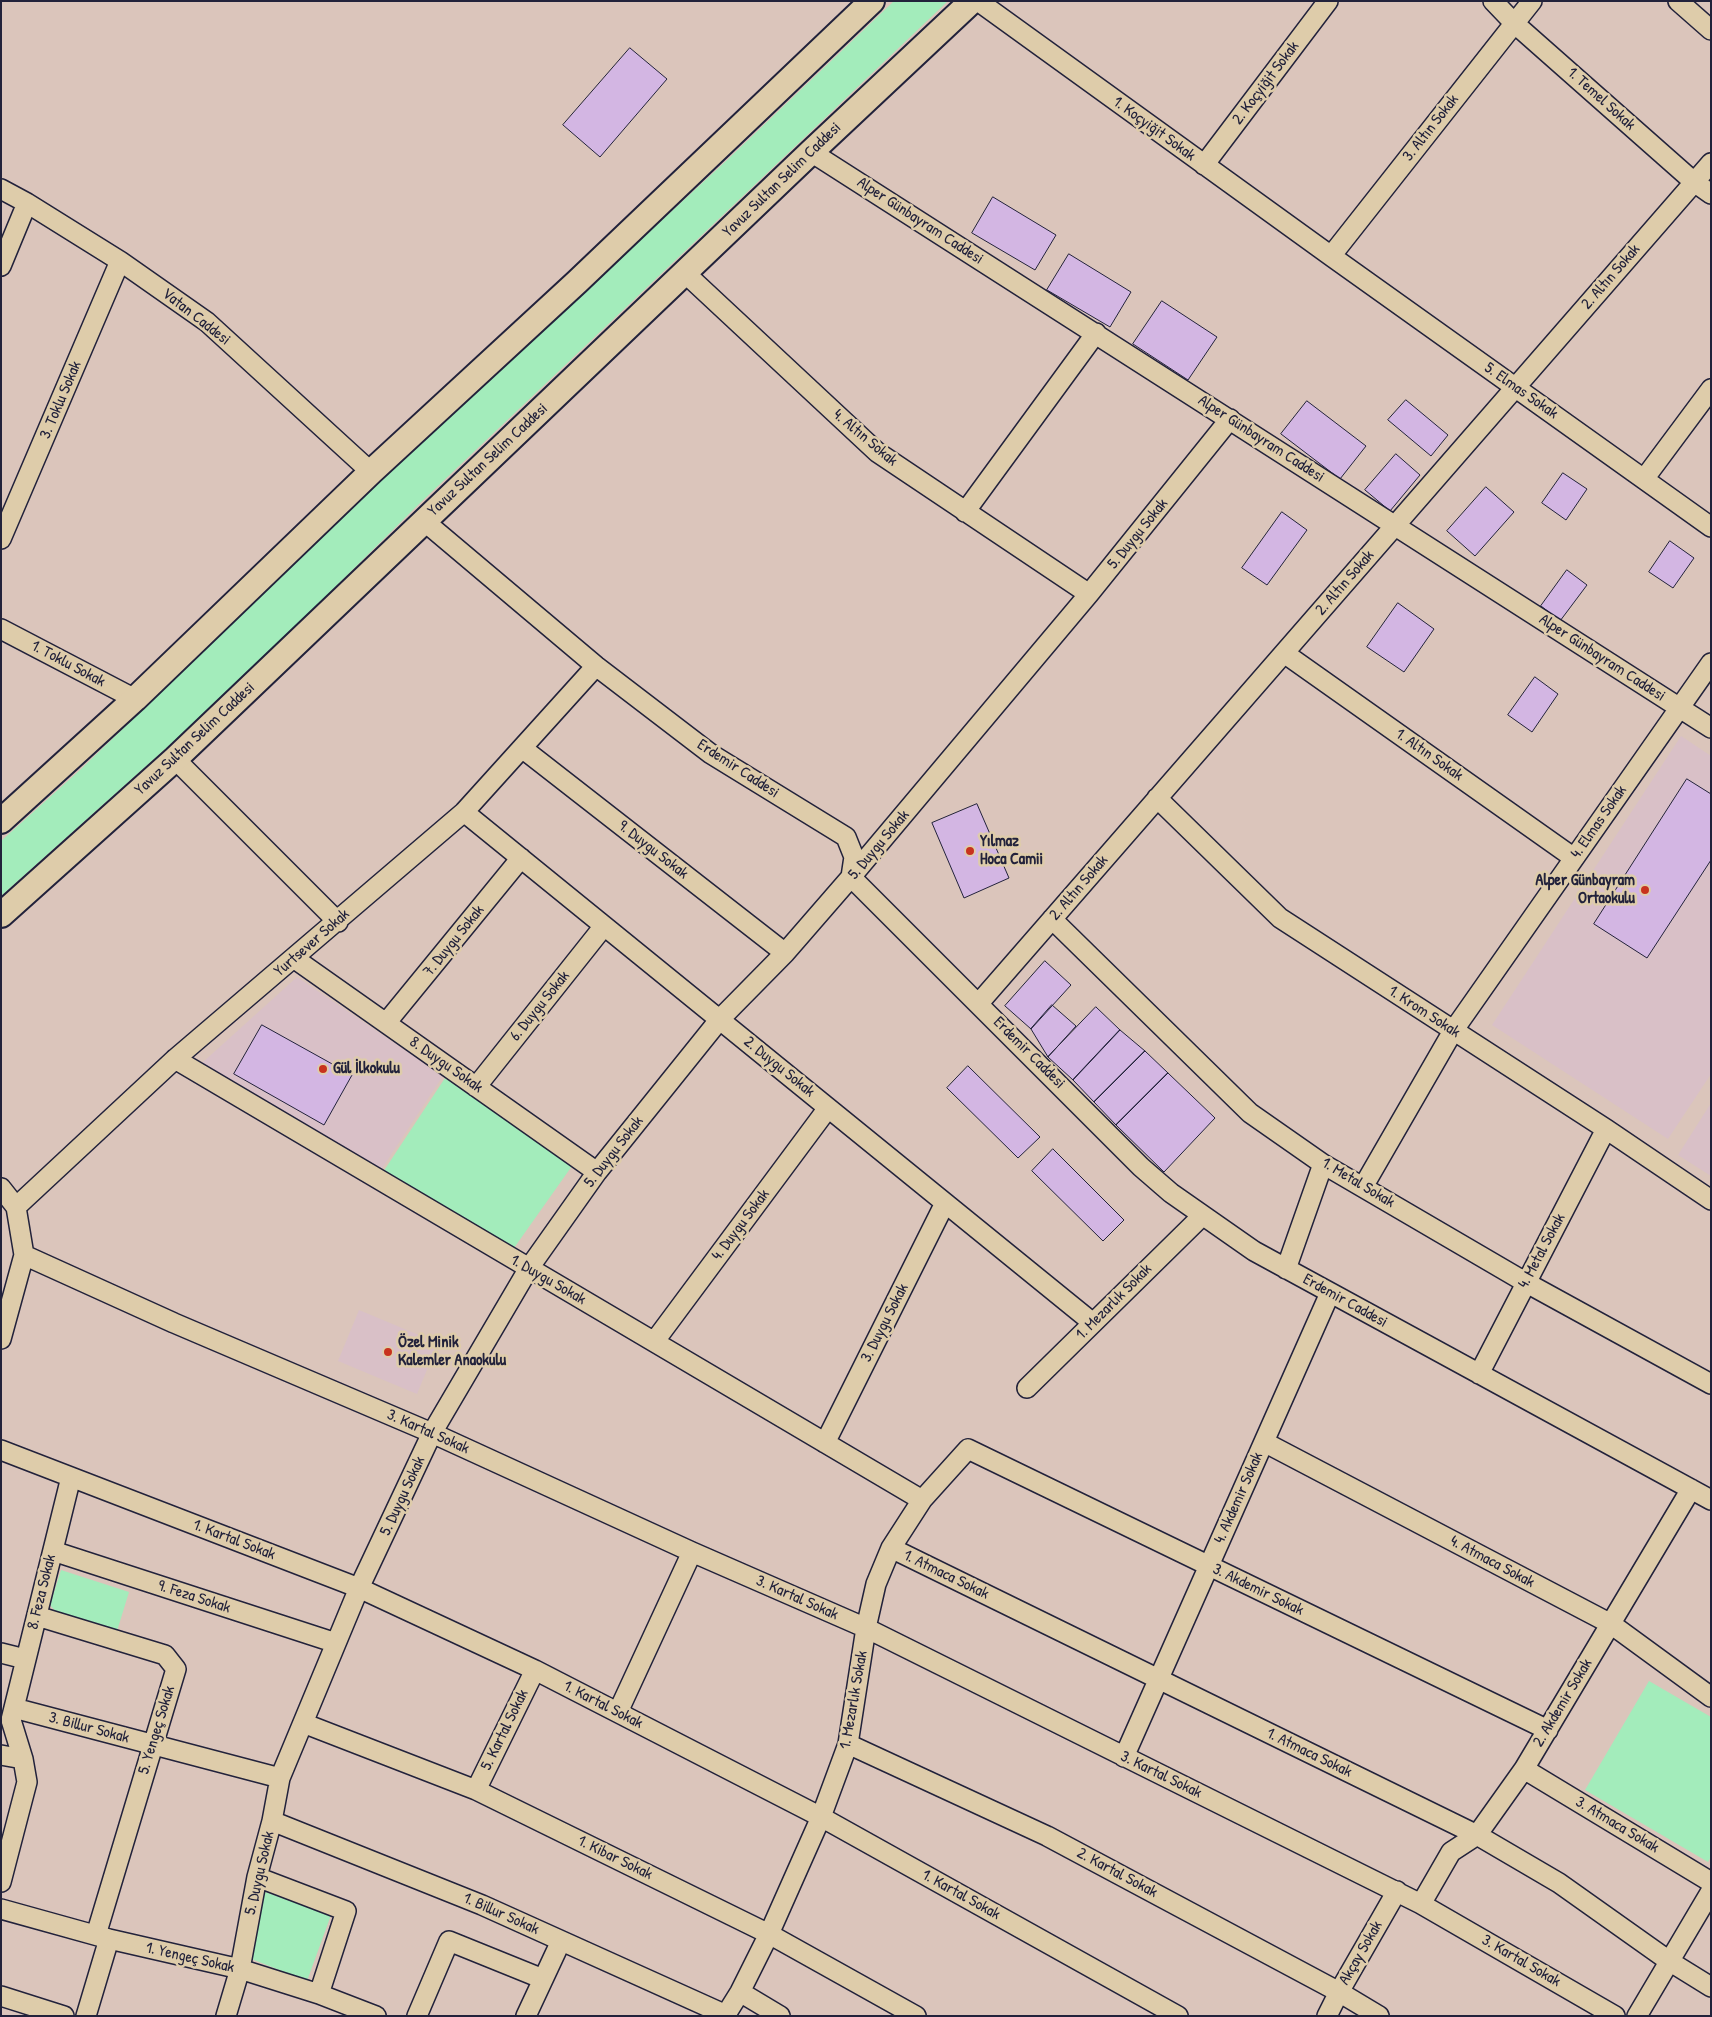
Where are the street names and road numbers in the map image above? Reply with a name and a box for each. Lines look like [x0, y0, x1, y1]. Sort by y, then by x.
street label: 2. Koçyiğit Sokak [1228, 38, 1304, 128]
street label: 1. Temel Sokak [1563, 63, 1639, 135]
street label: 3. Altın Sokak [1399, 91, 1463, 165]
street label: 1. Koçyiğit Sokak [1109, 93, 1199, 165]
street label: Yavuz Sultan Selim Caddesi [719, 119, 845, 241]
street label: Alper Günbayram Caddesi [853, 173, 987, 269]
street label: 2. Altın Sokak [1578, 241, 1644, 313]
street label: Vatan Caddesi [158, 284, 234, 350]
street label: 3. Toklu Sokak [36, 358, 86, 442]
street label: 5. Elmas Sokak [1480, 359, 1562, 423]
street label: Alper Günbayram Caddesi [1194, 391, 1328, 487]
street label: Yavuz Sultan Selim Caddesi [424, 399, 552, 521]
street label: 4. Altın Sokak [829, 405, 901, 471]
street label: 5. Duygu Sokak [1104, 495, 1172, 573]
street label: 2. Altın Sokak [1312, 547, 1378, 619]
street label: Alper Günbayram Caddesi [1535, 610, 1669, 706]
street label: 1. Toklu Sokak [28, 636, 108, 692]
street label: Yavuz Sultan Selim Caddesi [131, 678, 259, 800]
street label: 1. Altın Sokak [1391, 725, 1467, 785]
street label: Erdemir Caddesi [693, 735, 783, 803]
street label: 4. Elmas Sokak [1567, 782, 1631, 862]
street label: 5. Duygu Sokak [844, 806, 914, 884]
street label: 9. Duygu Sokak [614, 816, 692, 884]
street label: 2. Altın Sokak [1046, 852, 1112, 924]
street label: 7. Duygu Sokak [419, 901, 489, 981]
street label: Yurtsever Sokak [270, 905, 354, 981]
street label: 6. Duygu Sokak [506, 967, 574, 1045]
street label: 1. Krom Sokak [1384, 982, 1464, 1042]
street label: Erdemir Caddesi [989, 1013, 1069, 1093]
street label: 8. Duygu Sokak [406, 1033, 486, 1097]
street label: 2. Duygu Sokak [740, 1033, 818, 1101]
street label: 5. Duygu Sokak [580, 1113, 648, 1191]
street label: 1. Metal Sokak [1318, 1154, 1398, 1212]
street label: 4. Duygu Sokak [708, 1186, 774, 1264]
street label: 4. Metal Sokak [1514, 1210, 1570, 1292]
street label: 1. Duygu Sokak [507, 1251, 589, 1309]
street label: 1. Mezarlık Sokak [1072, 1260, 1156, 1344]
street label: Erdemir Caddesi [1299, 1270, 1391, 1332]
street label: 3. Duygu Sokak [857, 1281, 913, 1365]
street label: 3. Kartal Sokak [384, 1405, 472, 1459]
street label: 4. Akdemir Sokak [1210, 1449, 1268, 1547]
street label: 5. Duygu Sokak [376, 1453, 430, 1539]
street label: 1. Kartal Sokak [190, 1515, 278, 1565]
street label: 4. Atmaca Sokak [1446, 1532, 1538, 1592]
street label: 1. Atmaca Sokak [900, 1546, 992, 1604]
street label: 8. Feza Sokak [23, 1553, 61, 1631]
street label: 3. Akdemir Sokak [1209, 1560, 1307, 1620]
street label: 3. Kartal Sokak [753, 1571, 841, 1625]
street label: 9. Feza Sokak [155, 1576, 233, 1618]
street label: 1. Mezarlık Sokak [836, 1649, 872, 1751]
street label: 2. Akdemir Sokak [1529, 1655, 1597, 1751]
street label: 1. Kartal Sokak [560, 1677, 646, 1733]
street label: 5. Yengeç Sokak [134, 1684, 180, 1776]
street label: 5. Kartal Sokak [477, 1686, 533, 1774]
street label: 3. Billur Sokak [47, 1708, 131, 1748]
street label: 1. Atmaca Sokak [1263, 1724, 1355, 1782]
street label: 3. Kartal Sokak [1117, 1747, 1205, 1803]
street label: 3. Atmaca Sokak [1572, 1793, 1662, 1857]
street label: 5. Duygu Sokak [241, 1829, 279, 1917]
street label: 1. Kibar Sokak [574, 1832, 656, 1884]
street label: 2. Kartal Sokak [1073, 1844, 1161, 1902]
street label: 1. Kartal Sokak [918, 1866, 1004, 1924]
street label: 1. Billur Sokak [460, 1889, 542, 1939]
street label: Akçay Sokak [1335, 1918, 1387, 1988]
street label: 3. Kartal Sokak [1478, 1931, 1564, 1991]
street label: 1. Yengeç Sokak [144, 1938, 236, 1978]

